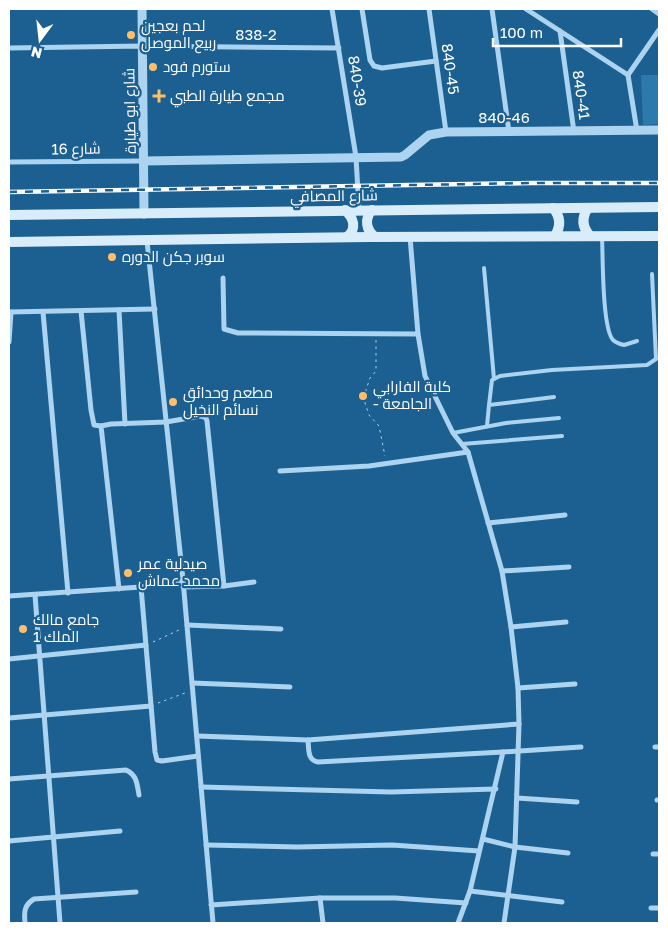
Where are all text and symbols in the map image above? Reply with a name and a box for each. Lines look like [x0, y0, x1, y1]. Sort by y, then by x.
north arrow [15, 15, 65, 65]
scale bar [493, 15, 620, 47]
place label: لحم بعجين ربيع الموصل [141, 16, 216, 54]
text: 100 m [500, 23, 543, 41]
street label: 838-2 [235, 25, 277, 43]
marker: لحم بعجين ربيع الموصل [125, 29, 137, 41]
street label: 840-45 [439, 42, 463, 95]
text: N [29, 43, 44, 63]
street label: 840-39 [345, 54, 371, 108]
place label: ستورم فود [163, 57, 231, 77]
marker: ستورم فود [147, 61, 159, 73]
street label: شارع ابو طيارة [119, 68, 142, 154]
street label: 840-41 [570, 69, 594, 121]
place label: مجمع طيارة الطبي [170, 86, 285, 108]
marker: مجمع طيارة الطبي [152, 89, 166, 103]
street label: 840-46 [478, 108, 530, 126]
street label: شارع 16 [51, 139, 101, 160]
street label: شارع المصافي [290, 185, 378, 209]
place label: سوبر جكن الدوره [122, 247, 225, 267]
marker: سوبر جكن الدوره [106, 251, 118, 263]
place label: كلية الفارابي - الجامعة [373, 377, 451, 412]
place label: مطعم وحدائق نسائم النخيل [183, 383, 273, 420]
marker: كلية الفارابي - الجامعة [357, 390, 369, 402]
marker: مطعم وحدائق نسائم النخيل [167, 396, 179, 408]
place label: صيدلية عمر محمد عماش [137, 554, 220, 591]
marker: صيدلية عمر محمد عماش [122, 567, 134, 579]
place label: جامع مالك الملك 1 [33, 610, 99, 645]
marker: جامع مالك الملك 1 [17, 623, 29, 635]

